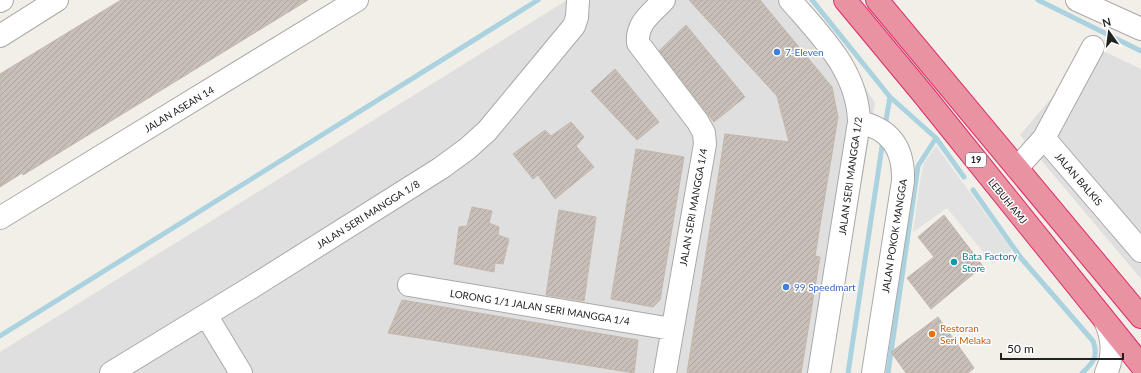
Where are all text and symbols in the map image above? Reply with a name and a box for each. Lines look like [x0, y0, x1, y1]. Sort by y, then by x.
north arrow [1089, 12, 1129, 52]
text: N [1101, 14, 1112, 29]
place label: 7-Eleven [785, 46, 824, 58]
marker: 7-Eleven [772, 47, 782, 57]
street label: JALAN ASEAN 14 [142, 83, 216, 135]
street label: JALAN SERI MANGGA 1/2 [836, 116, 864, 236]
street label: JALAN SERI MANGGA 1/4 [677, 147, 709, 267]
street label: JALAN BALKIS [1053, 150, 1105, 208]
road number: 19 [966, 153, 986, 167]
street label: LEBUH AMJ [986, 176, 1030, 226]
street label: JALAN SERI MANGGA 1/8 [314, 177, 422, 251]
street label: JALAN POKOK MANGGA [879, 178, 909, 294]
place label: Bata Factory Store [962, 250, 1018, 274]
marker: Bata Factory Store [949, 257, 959, 267]
place label: 99 Speedmart [794, 281, 856, 293]
marker: 99 Speedmart [781, 282, 791, 292]
street label: LORONG 1/1 JALAN SERI MANGGA 1/4 [449, 287, 631, 327]
place label: Restoran Seri Melaka [940, 322, 991, 346]
marker: Restoran Seri Melaka [927, 329, 937, 339]
scale bar [1001, 335, 1123, 361]
text: 50 m [1007, 341, 1034, 356]

